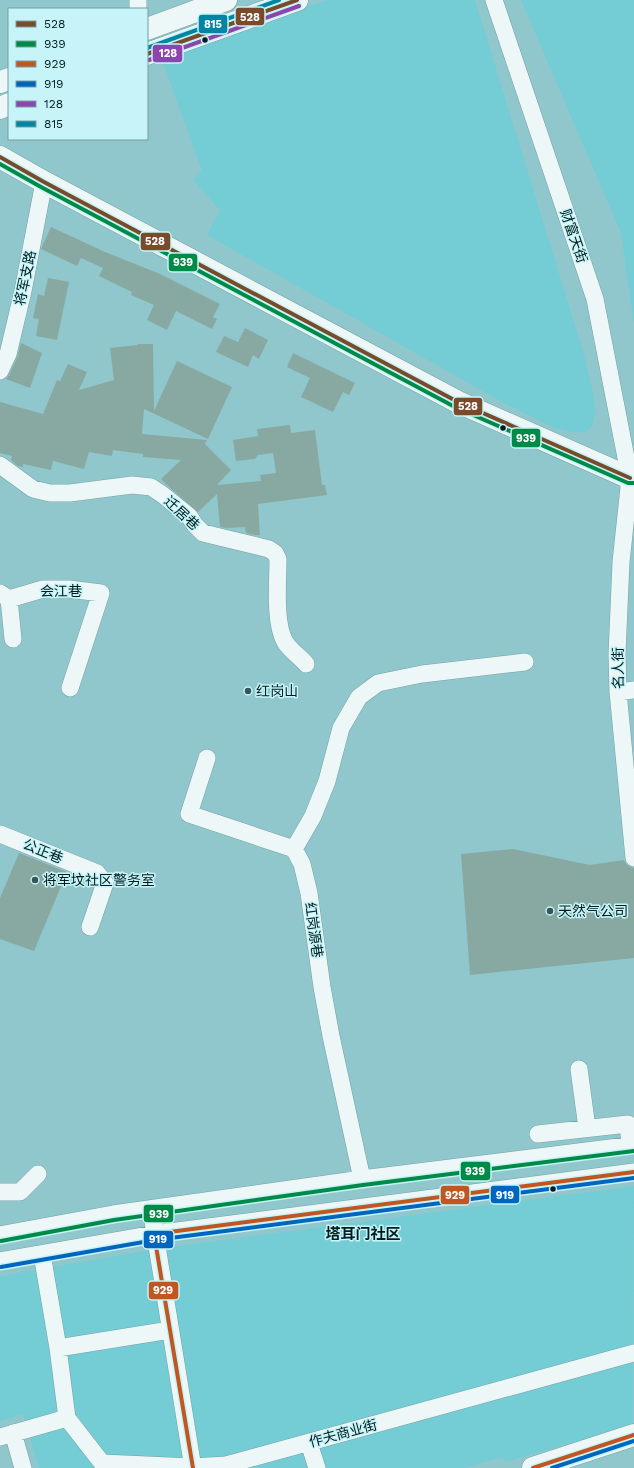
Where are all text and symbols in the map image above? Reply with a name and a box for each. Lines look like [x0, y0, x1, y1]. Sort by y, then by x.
line badge: 528 [235, 7, 265, 26]
legend [8, 8, 148, 140]
text: 528 [240, 11, 260, 24]
line badge: 815 [198, 14, 228, 34]
text: 528 [44, 17, 65, 31]
text: 815 [204, 18, 222, 31]
unlabelled marker [200, 35, 210, 45]
text: 939 [44, 37, 66, 51]
line badge: 128 [152, 44, 183, 63]
text: 128 [159, 47, 177, 60]
text: 929 [44, 57, 66, 71]
text: 919 [44, 77, 64, 91]
text: 128 [44, 97, 63, 111]
text: 815 [44, 117, 63, 131]
street label: 财富天街 [557, 207, 591, 265]
line badge: 528 [140, 232, 171, 251]
text: 528 [145, 235, 165, 248]
street label: 将军支路 [11, 249, 39, 307]
line badge: 939 [168, 253, 198, 272]
text: 939 [173, 256, 193, 269]
line badge: 528 [453, 397, 483, 416]
text: 528 [458, 400, 478, 413]
unlabelled marker [498, 423, 508, 433]
line badge: 939 [511, 428, 541, 448]
text: 939 [516, 432, 536, 445]
street label: 迁居巷 [161, 493, 203, 533]
street label: 会江巷 [40, 583, 82, 599]
street label: 名人街 [610, 647, 626, 689]
place label: 红岗山 [256, 683, 298, 699]
marker: 红岗山 [243, 686, 253, 696]
street label: 公正巷 [21, 836, 65, 866]
place label: 将军坟社区警务室 [43, 872, 155, 888]
marker: 将军坟社区警务室 [30, 875, 40, 885]
street label: 红岗源巷 [302, 901, 326, 959]
place label: 天然气公司 [558, 903, 628, 919]
marker: 天然气公司 [545, 906, 555, 916]
line badge: 939 [460, 1161, 491, 1181]
text: 939 [465, 1165, 485, 1178]
unlabelled marker [548, 1184, 558, 1194]
line badge: 929 [440, 1185, 470, 1205]
line badge: 919 [490, 1185, 520, 1204]
text: 929 [445, 1189, 465, 1202]
text: 919 [496, 1189, 514, 1202]
line badge: 939 [143, 1204, 174, 1223]
text: 939 [149, 1208, 169, 1221]
district label: 塔耳门社区 [325, 1225, 401, 1243]
line badge: 919 [143, 1230, 174, 1249]
text: 919 [149, 1233, 167, 1246]
line badge: 929 [148, 1281, 179, 1300]
text: 929 [153, 1284, 173, 1297]
street label: 作夫商业街 [307, 1416, 379, 1450]

